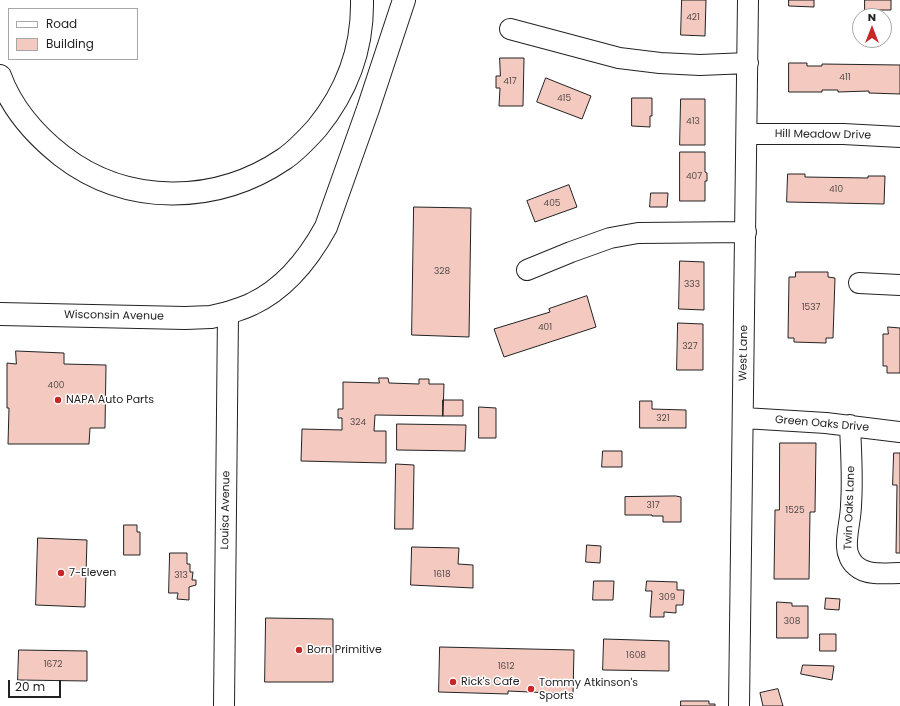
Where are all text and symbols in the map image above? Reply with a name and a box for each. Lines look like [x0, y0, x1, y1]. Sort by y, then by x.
legend [8, 8, 138, 60]
north arrow [852, 8, 892, 48]
text: N [868, 9, 876, 25]
house number: 421 [686, 13, 700, 23]
text: Road [46, 15, 77, 32]
text: Building [46, 35, 94, 52]
house number: 411 [839, 73, 851, 83]
house number: 417 [503, 77, 517, 87]
house number: 415 [557, 94, 571, 104]
house number: 413 [686, 117, 700, 127]
street label: Hill Meadow Drive [775, 128, 871, 142]
house number: 407 [686, 172, 702, 182]
house number: 410 [829, 185, 843, 195]
house number: 405 [544, 199, 560, 209]
house number: 328 [434, 267, 450, 277]
house number: 333 [684, 280, 700, 290]
house number: 1537 [802, 303, 820, 313]
street label: Wisconsin Avenue [64, 309, 164, 323]
house number: 401 [538, 323, 552, 333]
street label: West Lane [737, 325, 751, 381]
house number: 327 [682, 342, 698, 352]
house number: 400 [48, 381, 64, 391]
place label: NAPA Auto Parts [66, 393, 154, 407]
marker: NAPA Auto Parts [53, 395, 63, 405]
street label: Green Oaks Drive [774, 413, 870, 435]
house number: 321 [656, 414, 670, 424]
house number: 324 [350, 418, 366, 428]
street label: Twin Oaks Lane [842, 466, 858, 550]
street label: Louisa Avenue [219, 470, 233, 550]
house number: 317 [646, 501, 660, 511]
house number: 1525 [785, 506, 805, 516]
place label: 7-Eleven [69, 566, 116, 580]
marker: 7-Eleven [56, 568, 66, 578]
house number: 1618 [433, 570, 451, 580]
house number: 313 [174, 571, 188, 581]
house number: 309 [659, 593, 675, 603]
house number: 308 [784, 617, 800, 627]
place label: Born Primitive [307, 643, 382, 657]
marker: Born Primitive [294, 645, 304, 655]
house number: 1608 [626, 651, 646, 661]
house number: 1672 [44, 660, 62, 670]
house number: 1612 [498, 662, 514, 672]
scale bar [10, 672, 63, 698]
place label: Rick's Cafe [461, 675, 520, 689]
place label: Tommy Atkinson's Sports [539, 676, 638, 702]
marker: Rick's Cafe [448, 677, 458, 687]
text: 20 m [15, 678, 45, 695]
marker: Tommy Atkinson's Sports [526, 684, 536, 694]

